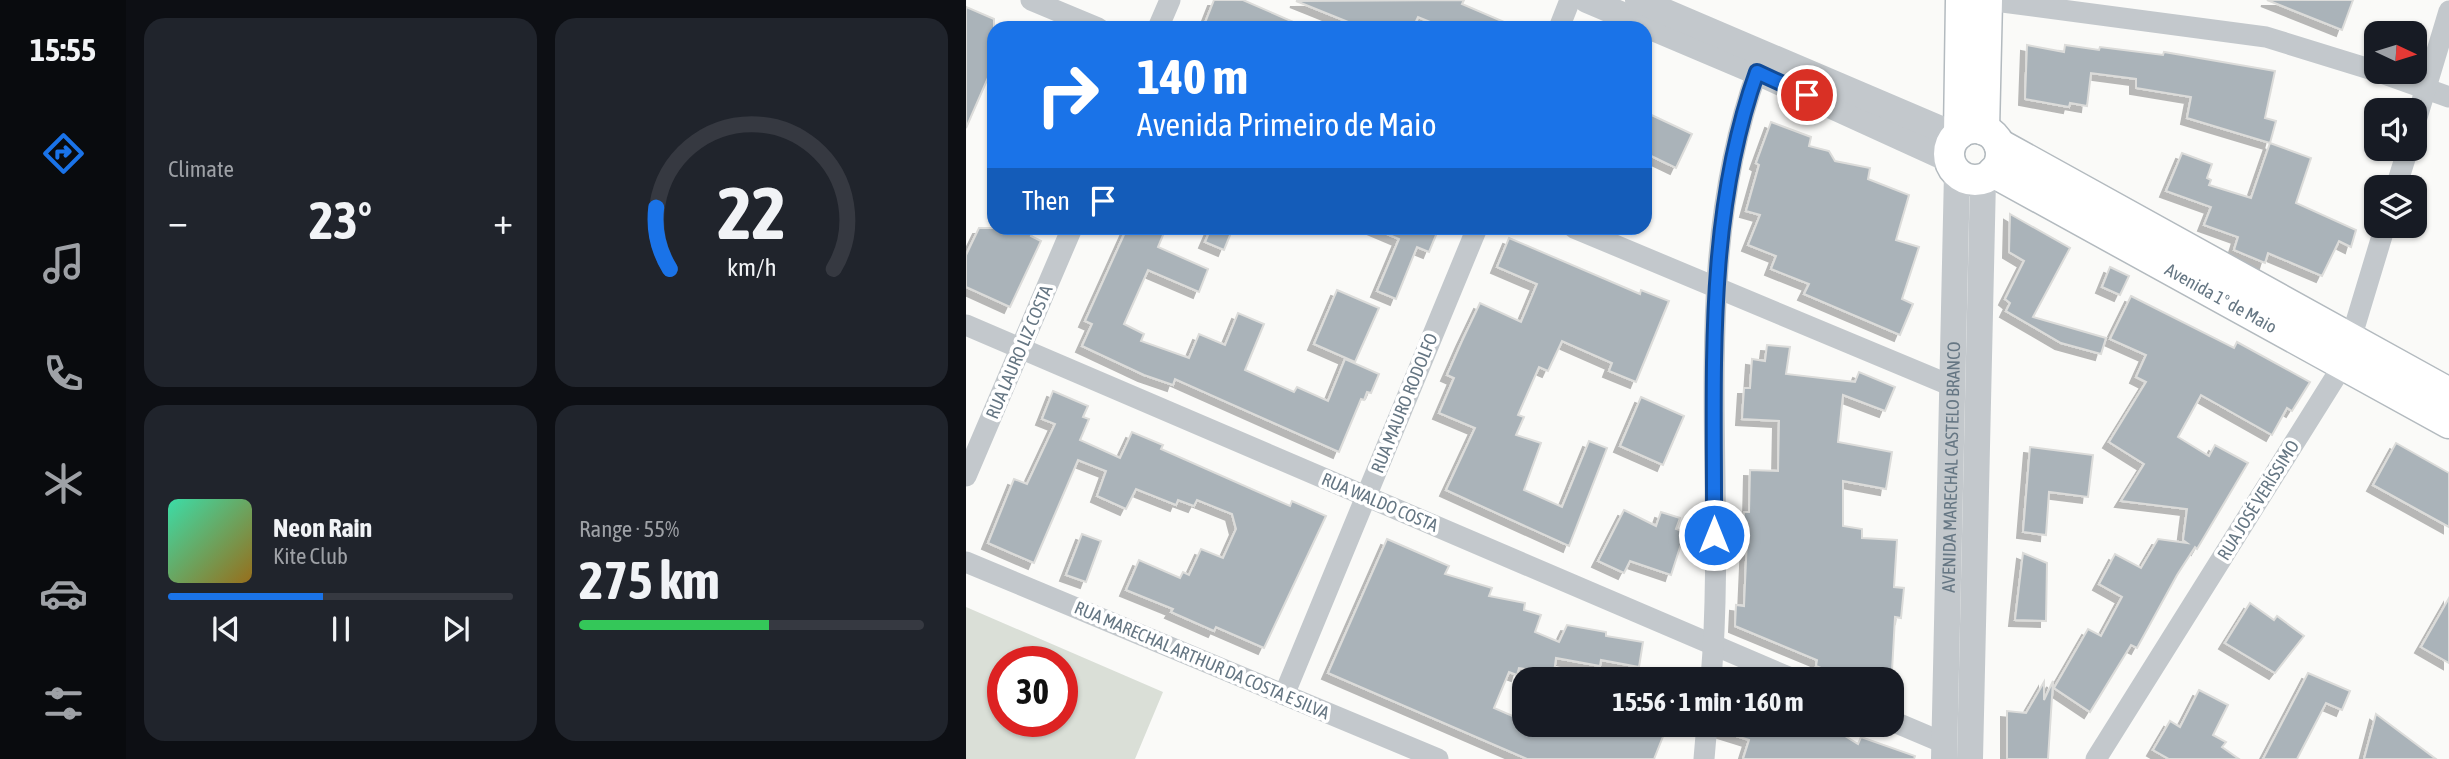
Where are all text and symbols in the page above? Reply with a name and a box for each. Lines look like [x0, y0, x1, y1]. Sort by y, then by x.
north arrow [2364, 21, 2427, 84]
map controls [2364, 21, 2427, 238]
text: 15:55 [30, 31, 96, 68]
text: 140 m [1137, 48, 1248, 104]
icon: right [1022, 49, 1113, 140]
pin [1777, 65, 1837, 125]
icon: arrive [1788, 76, 1826, 114]
button: sound [2364, 98, 2427, 161]
text: Avenida Primeiro de Maio [1137, 106, 1436, 143]
icon: directions [39, 129, 88, 178]
text: Climate [168, 156, 234, 182]
text: 22 [717, 171, 786, 254]
button: layers [2364, 175, 2427, 238]
icon: arrive [1084, 182, 1122, 220]
text: Then [1022, 186, 1070, 216]
text: 23° [309, 190, 372, 250]
text: − [168, 199, 188, 242]
text: + [493, 199, 513, 242]
icon: music [39, 239, 88, 288]
text: km/h [727, 252, 776, 280]
street label: Avenida 1º de Maio [2161, 259, 2281, 337]
street label: RUA LAURO LIZ COSTA [981, 282, 1057, 422]
street label: RUA MAURO RODOLFO [1366, 330, 1442, 476]
street label: AVENIDA MARECHAL CASTELO BRANCO [1937, 341, 1964, 593]
icon: phone [39, 349, 88, 398]
street label: RUA JOSÉ VERÍSSIMO [2213, 436, 2303, 564]
icon: climate [39, 459, 88, 508]
street label: RUA WALDO COSTA [1319, 468, 1441, 536]
position arrow [1677, 498, 1751, 572]
text: Neon Rain [273, 513, 372, 543]
text: Range · 55% [579, 516, 679, 542]
text: Kite Club [273, 543, 348, 569]
text: 275 km [579, 550, 720, 610]
icon: car [39, 569, 88, 618]
street label: RUA MARECHAL ARTHUR DA COSTA E SILVA [1071, 597, 1333, 723]
icon: previous [207, 610, 245, 648]
icon: pause [322, 610, 360, 648]
icon: next [437, 610, 475, 648]
speed limit sign: 30 [987, 646, 1078, 737]
icon: filters [39, 679, 88, 728]
text: 15:56 · 1 min · 160 m [1613, 687, 1803, 717]

